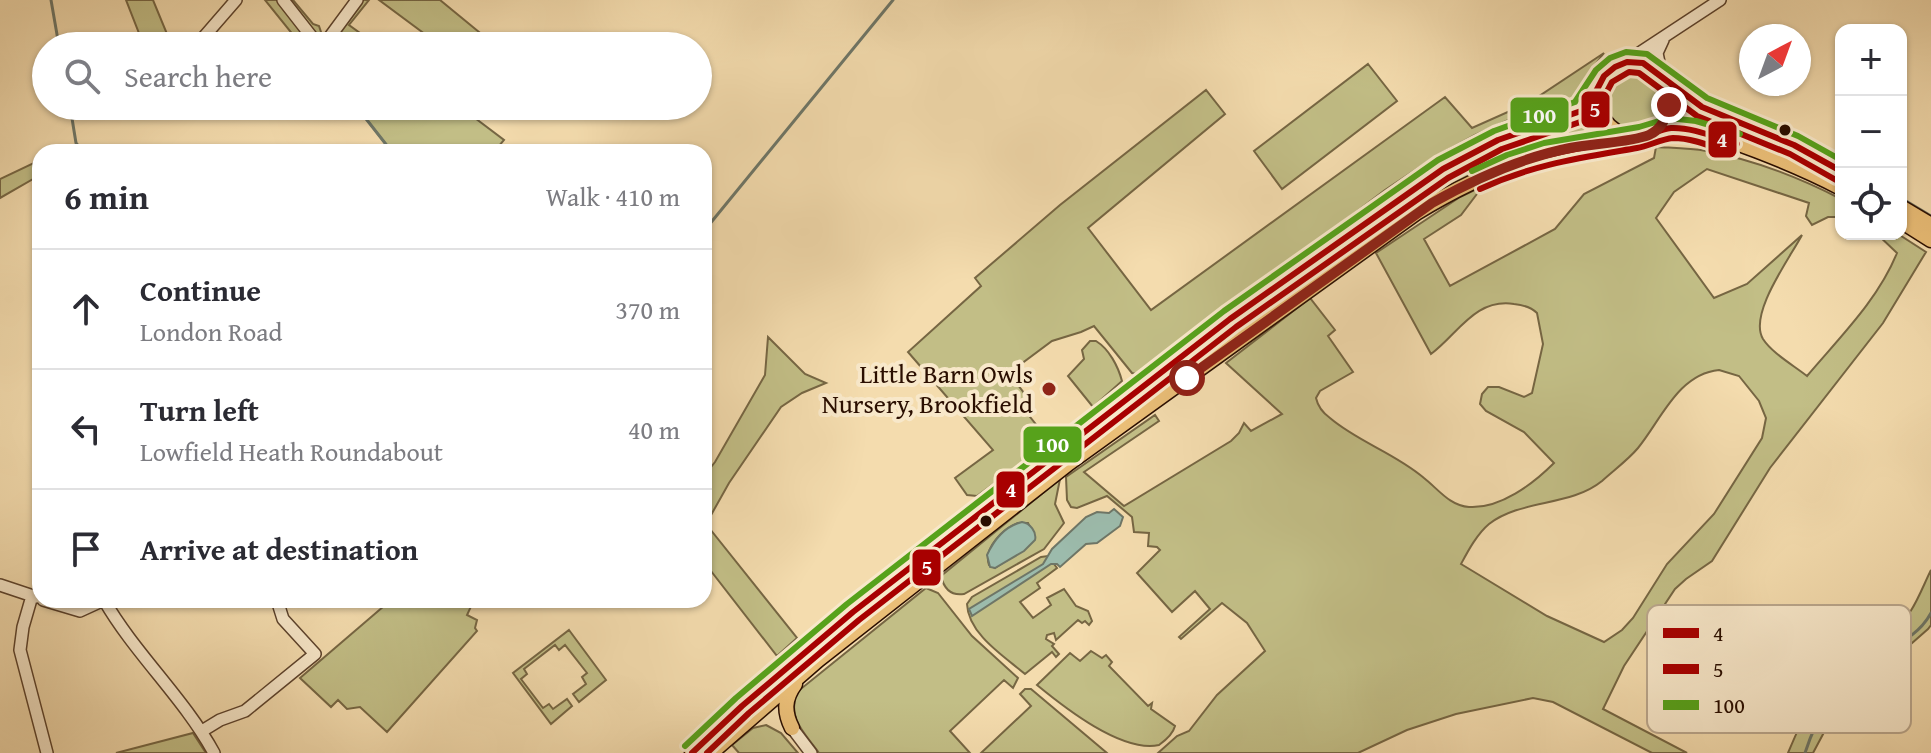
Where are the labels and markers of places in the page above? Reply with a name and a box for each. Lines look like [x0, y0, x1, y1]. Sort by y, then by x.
unlabelled marker [1777, 122, 1793, 138]
place label: Little Barn Owls Nursery, Brookfield [822, 354, 1033, 423]
marker: Little Barn Owls Nursery, Brookfield [1040, 380, 1058, 398]
unlabelled marker [978, 513, 994, 529]

